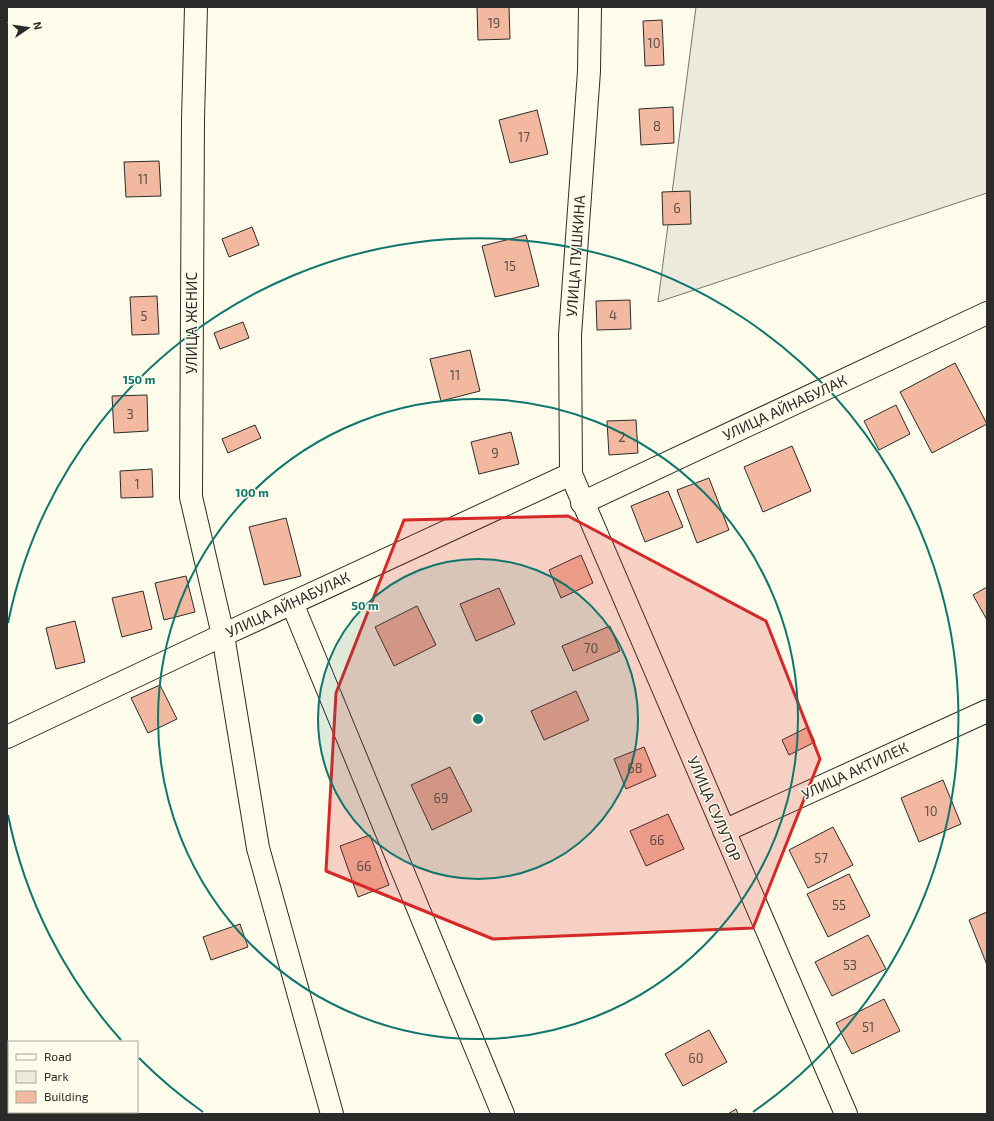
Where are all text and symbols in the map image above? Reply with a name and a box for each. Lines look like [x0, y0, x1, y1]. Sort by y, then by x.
north arrow [8, 8, 48, 48]
house number: 19 [488, 15, 500, 31]
text: N [31, 20, 45, 31]
house number: 10 [647, 35, 661, 51]
house number: 8 [653, 118, 661, 134]
house number: 17 [518, 129, 530, 145]
house number: 11 [138, 171, 148, 187]
street label: УЛИЦА ПУШКИНА [562, 194, 588, 317]
house number: 6 [673, 200, 681, 216]
house number: 15 [504, 258, 516, 274]
street label: УЛИЦА ЖЕНИС [182, 272, 200, 374]
house number: 4 [609, 307, 617, 323]
house number: 5 [141, 308, 148, 324]
house number: 11 [450, 367, 460, 383]
street label: УЛИЦА АЙНАБУЛАК [720, 370, 850, 444]
text: 150 m [123, 372, 155, 386]
house number: 3 [126, 406, 134, 422]
house number: 2 [618, 429, 626, 445]
house number: 9 [491, 445, 499, 461]
house number: 1 [134, 476, 140, 492]
text: 100 m [235, 485, 269, 499]
street label: УЛИЦА АЙНАБУЛАК [223, 567, 353, 641]
text: 50 m [351, 598, 379, 612]
house number: 70 [584, 640, 598, 656]
centre of rings [471, 712, 485, 726]
street label: УЛИЦА АКТИЛЕК [798, 738, 911, 803]
street label: УЛИЦА СУЛУТОР [685, 753, 745, 864]
house number: 68 [627, 760, 643, 776]
house number: 69 [434, 790, 448, 806]
house number: 10 [924, 803, 938, 819]
house number: 66 [650, 832, 664, 848]
house number: 57 [814, 850, 828, 866]
house number: 66 [357, 858, 371, 874]
house number: 55 [832, 897, 846, 913]
house number: 53 [843, 957, 857, 973]
house number: 51 [862, 1019, 874, 1035]
legend [8, 1041, 138, 1113]
text: Road [44, 1049, 72, 1063]
house number: 60 [688, 1050, 704, 1066]
text: Park [44, 1069, 69, 1083]
text: Building [44, 1089, 89, 1103]

